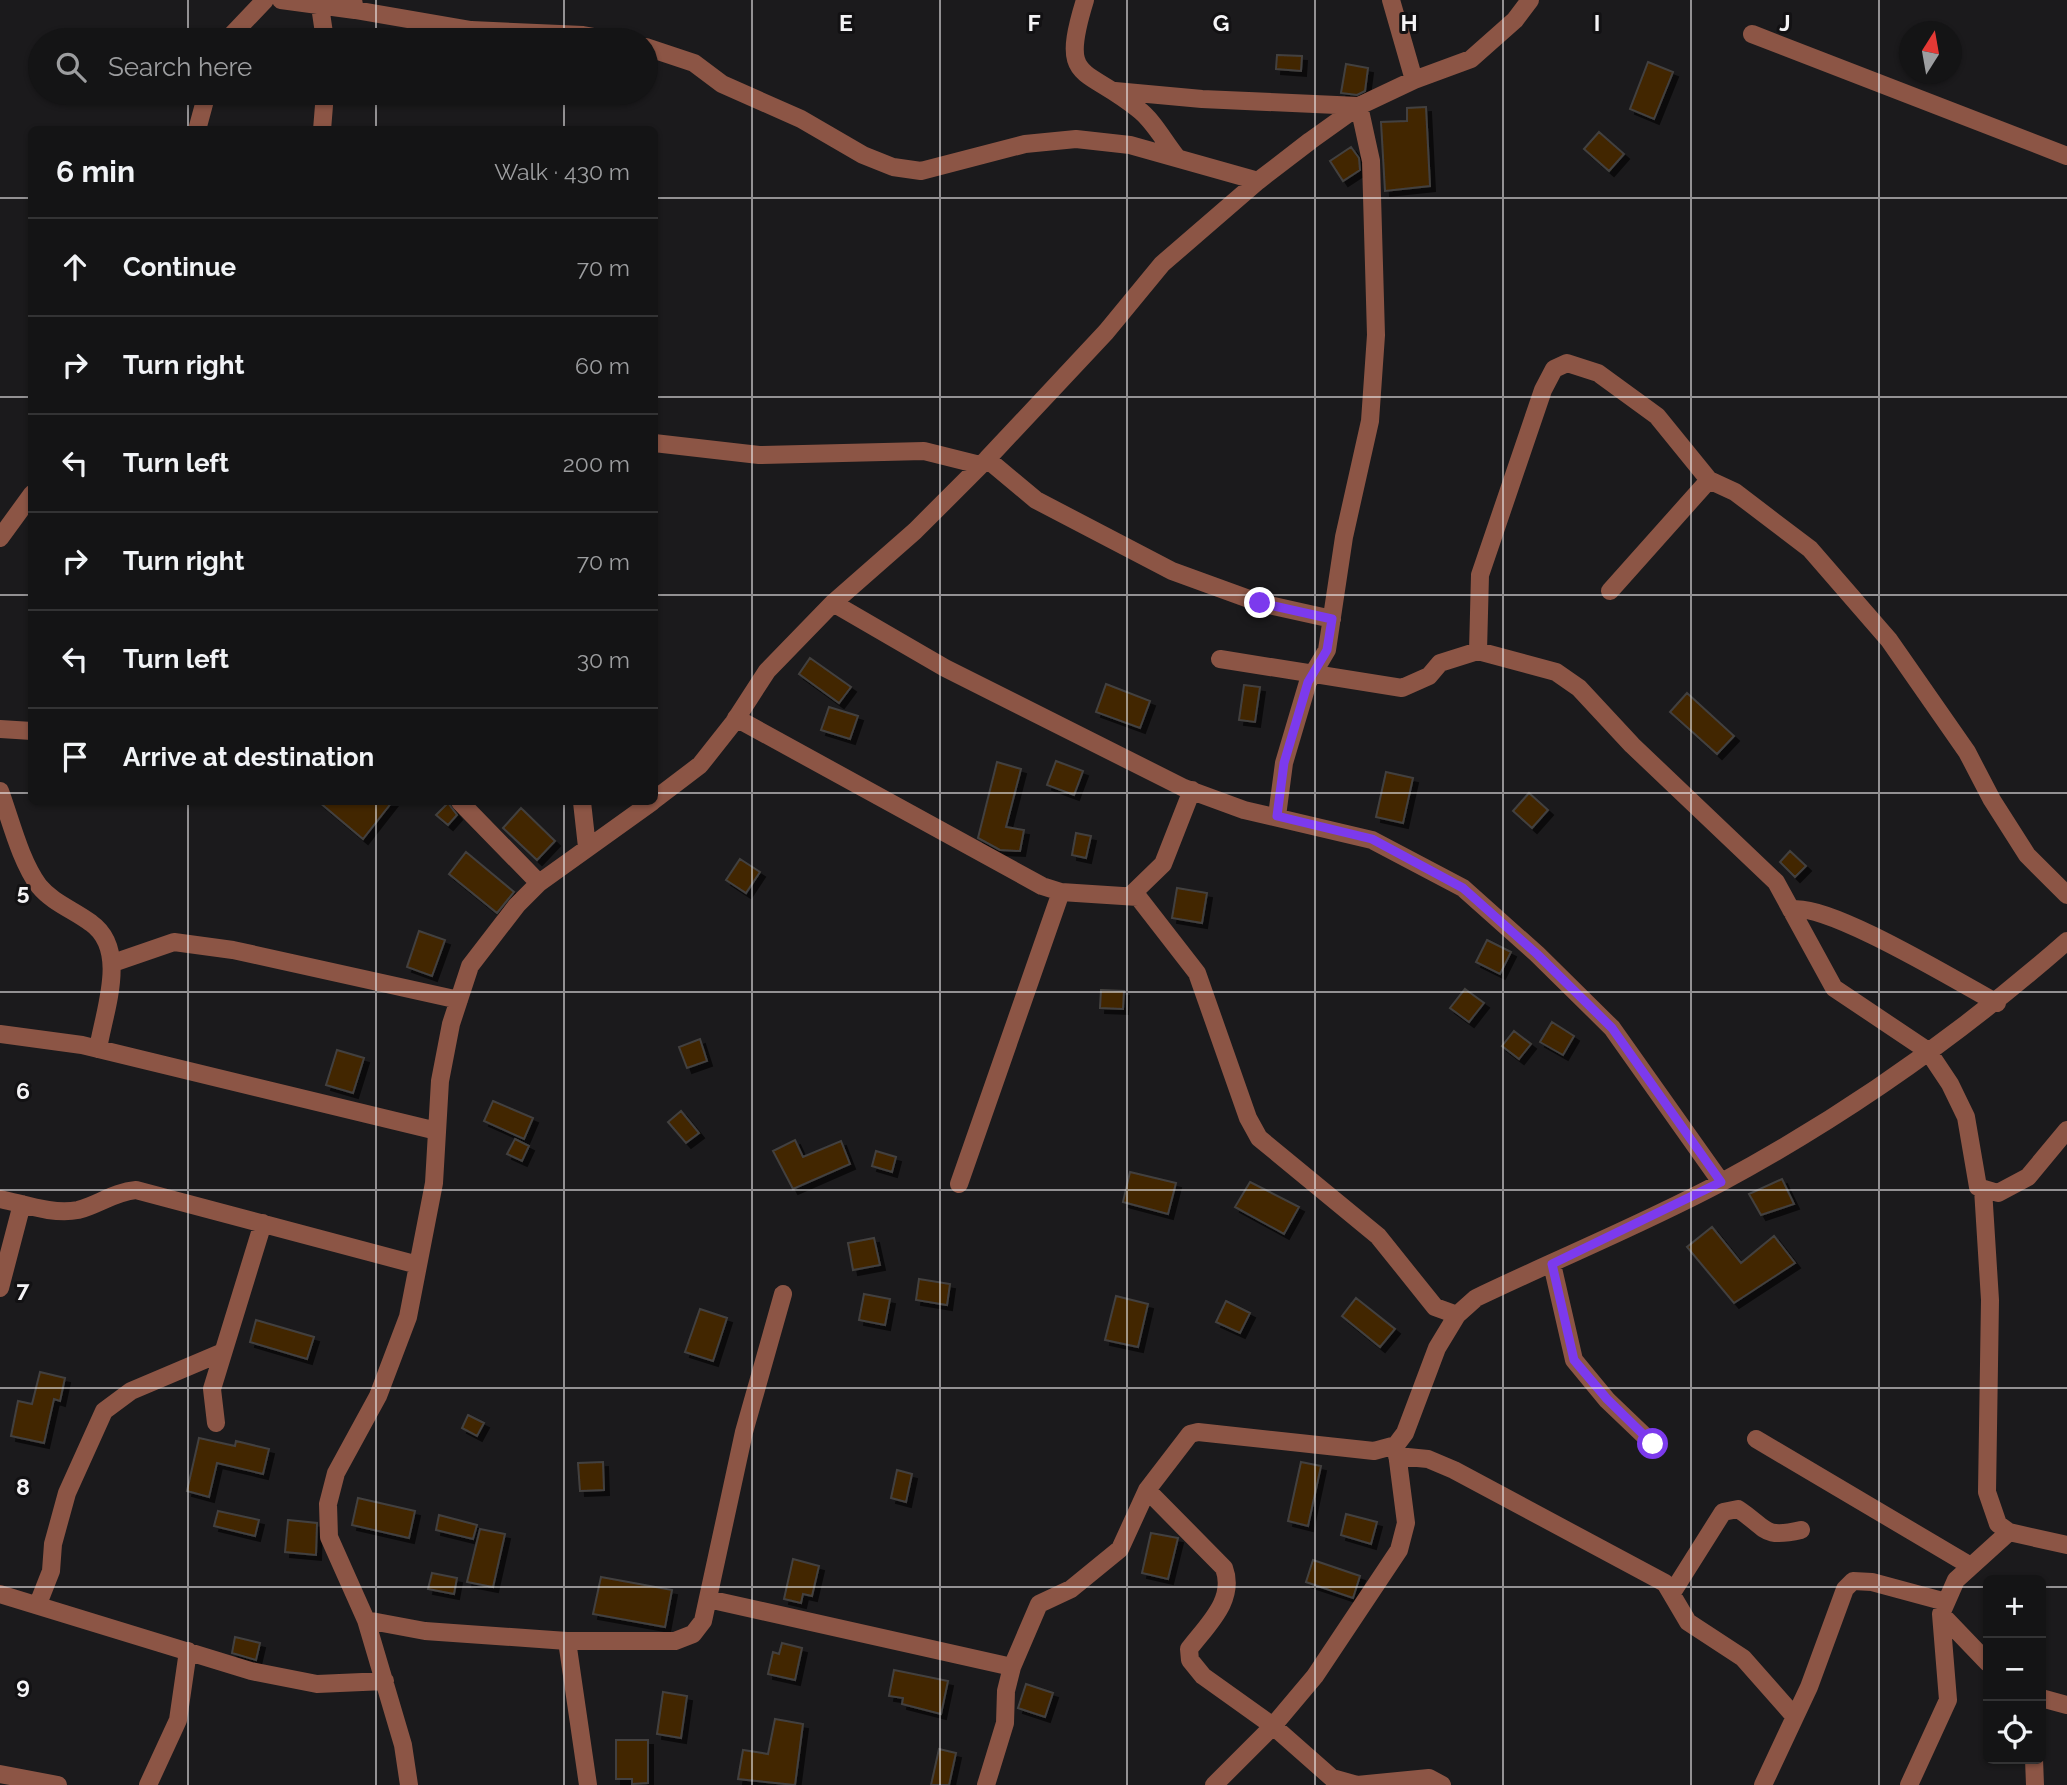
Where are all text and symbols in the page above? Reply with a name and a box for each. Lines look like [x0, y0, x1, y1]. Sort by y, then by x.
text: E [839, 9, 853, 36]
text: F [1027, 9, 1041, 36]
text: G [1213, 9, 1229, 36]
text: H [1400, 9, 1418, 36]
text: I [1594, 9, 1600, 36]
text: J [1779, 9, 1791, 36]
north arrow [1899, 21, 1962, 84]
search box [28, 28, 658, 105]
icon: search [52, 48, 90, 86]
text: Search here [108, 52, 252, 82]
text: 6 min [56, 154, 135, 189]
text: Walk · 430 m [494, 158, 630, 185]
icon: ahead [56, 248, 94, 286]
text: Continue [123, 252, 236, 282]
text: 70 m [577, 254, 630, 281]
icon: right [56, 346, 94, 384]
text: Turn right [123, 350, 244, 380]
text: 60 m [575, 352, 630, 379]
icon: left [56, 444, 94, 482]
text: Turn left [123, 448, 229, 478]
text: 200 m [563, 450, 630, 477]
icon: right [56, 542, 94, 580]
text: Turn right [123, 546, 244, 576]
text: 70 m [577, 548, 630, 575]
route end [1244, 587, 1275, 618]
icon: left [56, 640, 94, 678]
text: Turn left [123, 644, 229, 674]
text: 30 m [577, 646, 630, 673]
icon: arrive [56, 738, 94, 776]
text: Arrive at destination [123, 742, 374, 772]
text: 5 [17, 878, 30, 905]
text: 6 [16, 1077, 30, 1104]
text: 7 [17, 1275, 30, 1302]
route start [1637, 1428, 1668, 1459]
text: 8 [16, 1473, 30, 1500]
map controls [1983, 1575, 2046, 1764]
button: + [1983, 1575, 2046, 1638]
button: − [1983, 1638, 2046, 1701]
text: 9 [16, 1672, 30, 1699]
button: locate [1983, 1701, 2046, 1764]

